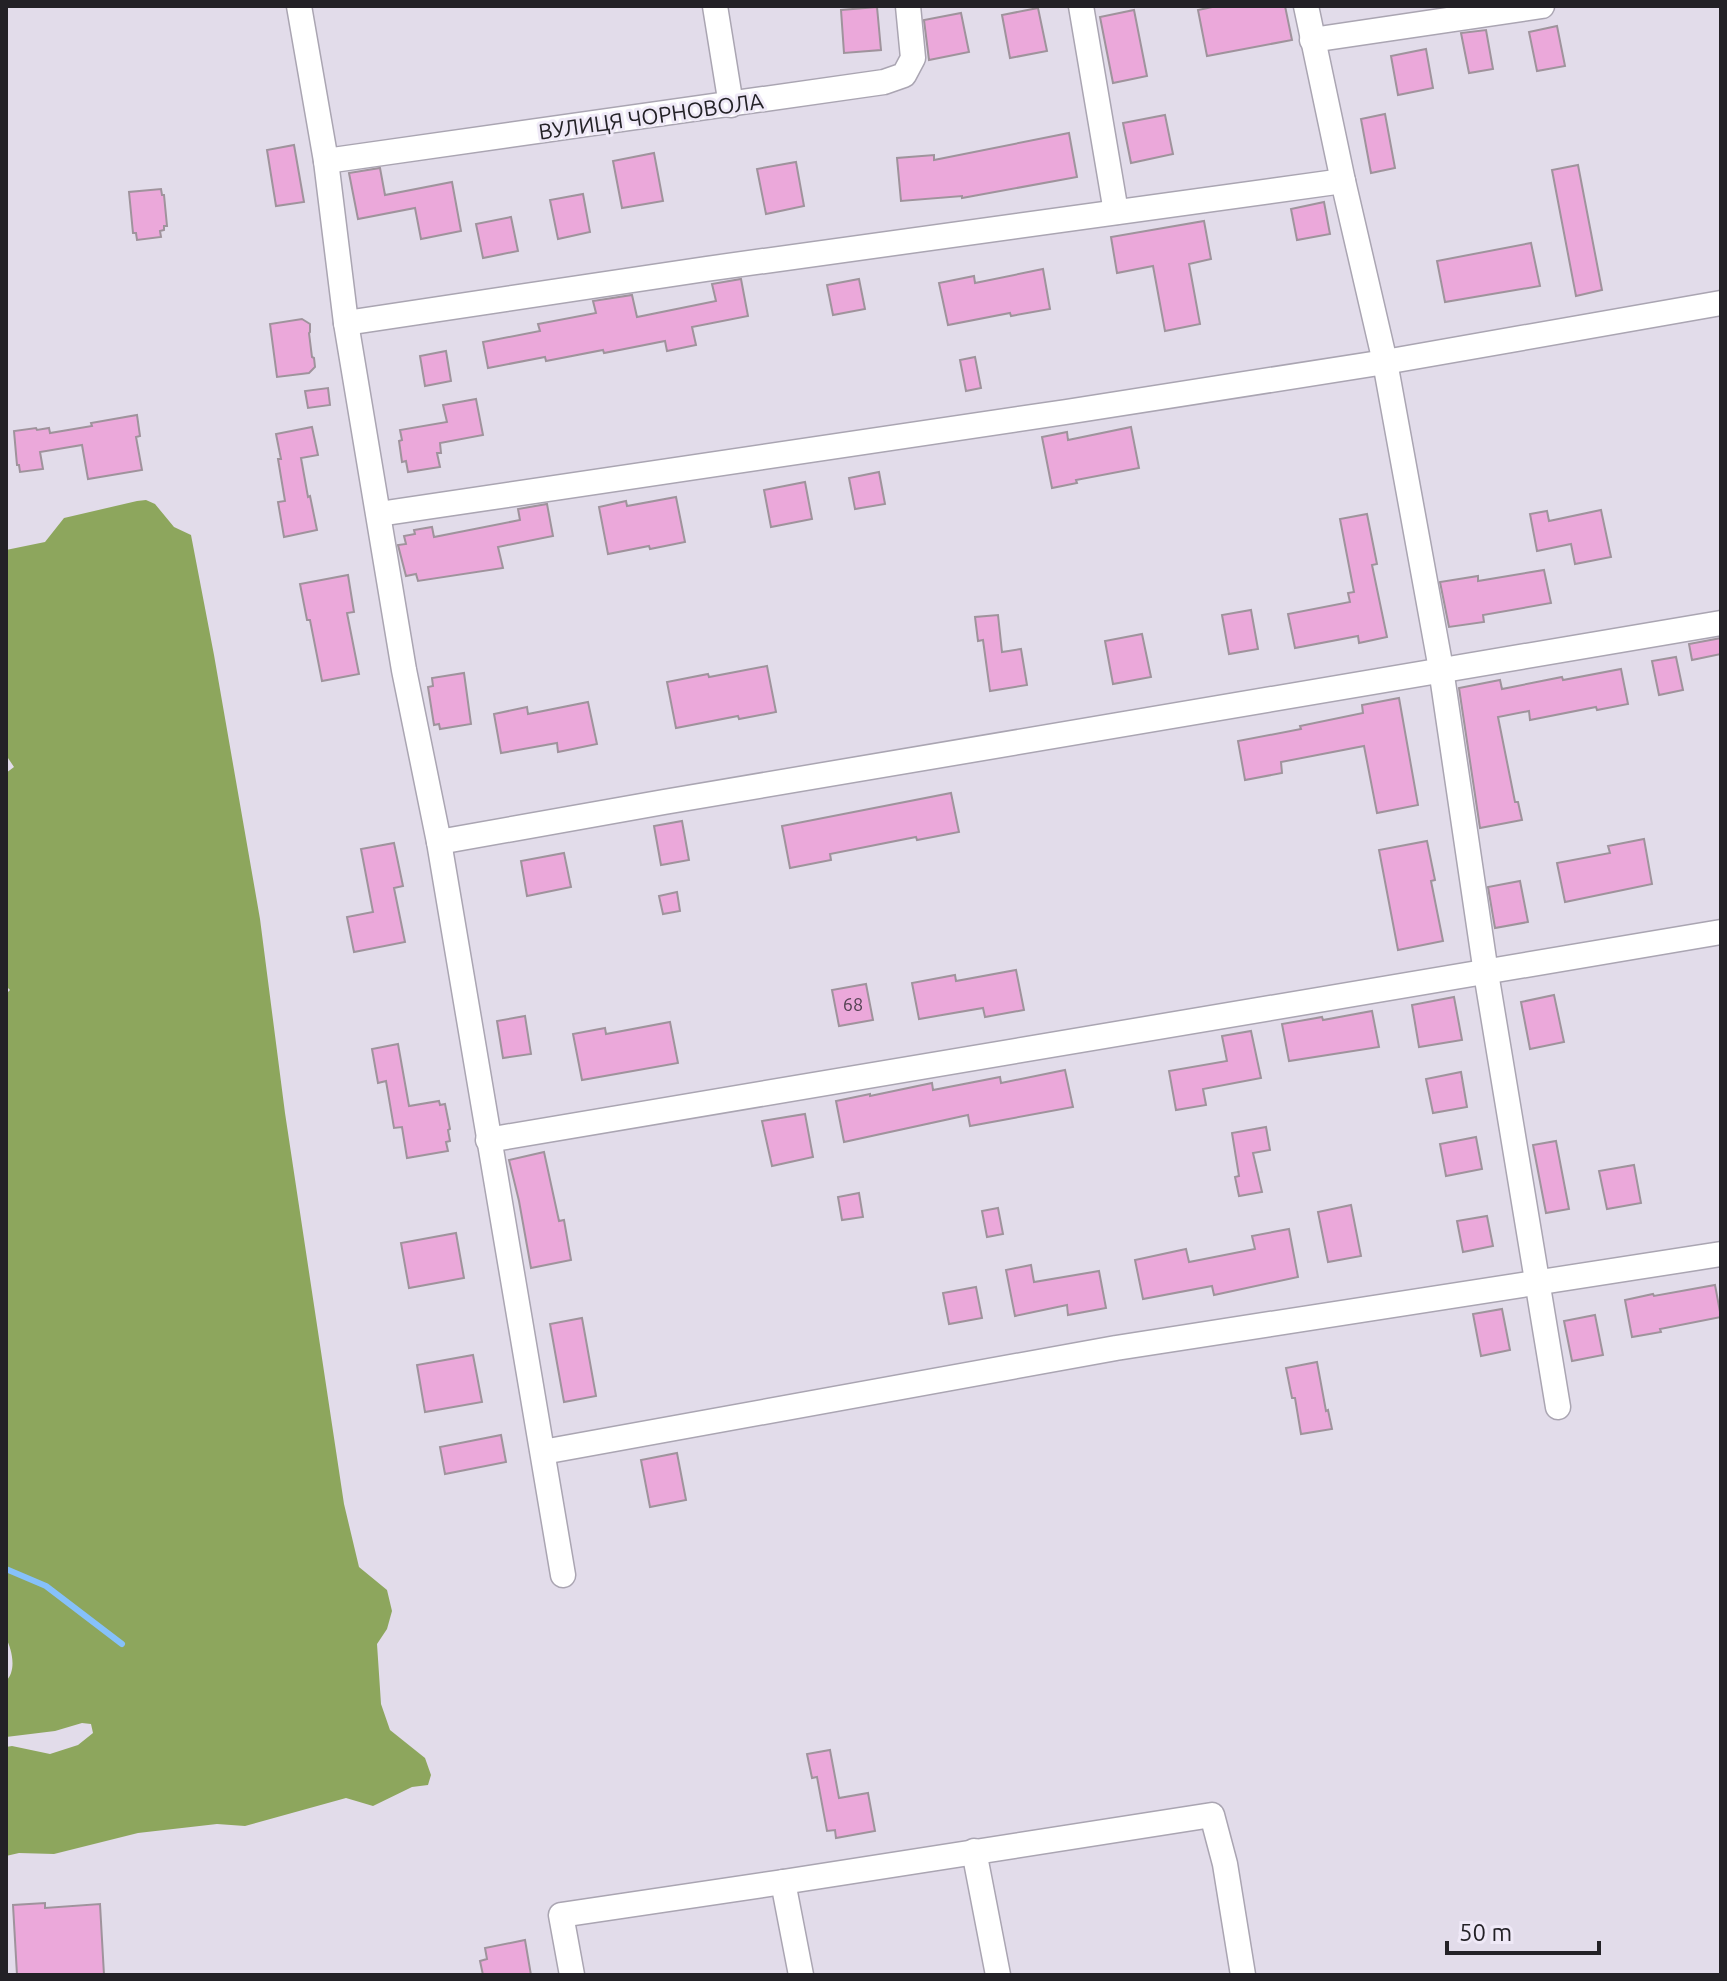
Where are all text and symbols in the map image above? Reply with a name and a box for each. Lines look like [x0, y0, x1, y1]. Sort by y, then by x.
street label: ВУЛИЦЯ ЧОРНОВОЛА [537, 87, 766, 144]
house number: 68 [843, 994, 863, 1014]
scale bar [1447, 1905, 1599, 1955]
text: 50 m [1459, 1919, 1512, 1946]

